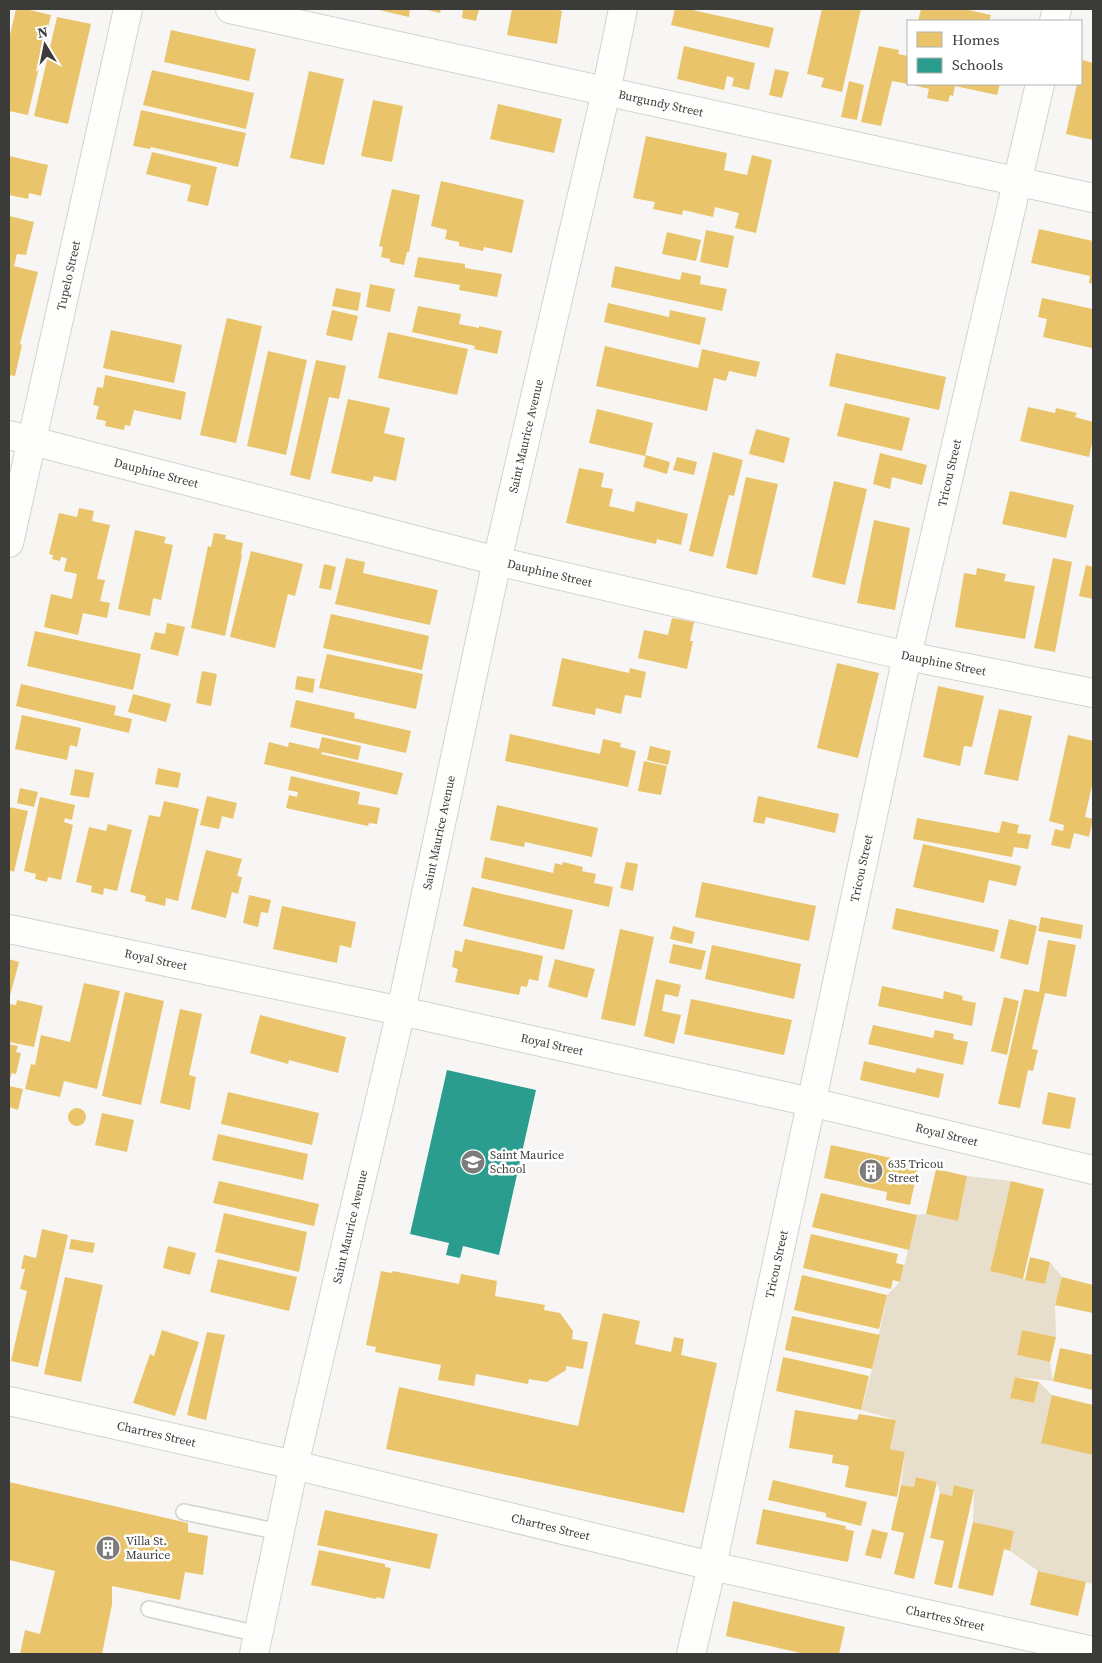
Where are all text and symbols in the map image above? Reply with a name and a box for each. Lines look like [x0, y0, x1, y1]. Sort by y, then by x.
north arrow [20, 20, 70, 70]
legend [907, 20, 1082, 85]
text: N [36, 21, 50, 43]
text: Homes [952, 29, 999, 50]
text: Schools [952, 54, 1003, 75]
street label: Burgundy Street [617, 86, 705, 120]
street label: Tupelo Street [53, 239, 84, 312]
street label: Saint Maurice Avenue [505, 378, 547, 495]
street label: Tricou Street [934, 438, 965, 508]
street label: Dauphine Street [112, 454, 200, 492]
street label: Dauphine Street [506, 556, 594, 591]
street label: Dauphine Street [899, 647, 987, 680]
street label: Saint Maurice Avenue [419, 774, 459, 891]
street label: Tricou Street [846, 833, 877, 904]
street label: Royal Street [123, 945, 189, 974]
street label: Royal Street [519, 1030, 585, 1059]
street label: Royal Street [914, 1119, 980, 1150]
place label: Saint Maurice School [490, 1147, 564, 1177]
school or university icon: Saint Maurice School [460, 1149, 486, 1175]
place label: 635 Tricou Street [888, 1156, 943, 1186]
building icon: 635 Tricou Street [858, 1158, 884, 1184]
street label: Saint Maurice Avenue [329, 1168, 371, 1285]
street label: Tricou Street [762, 1229, 792, 1300]
street label: Chartres Street [115, 1417, 197, 1451]
street label: Chartres Street [510, 1510, 591, 1544]
place label: Villa St. Maurice [126, 1533, 170, 1563]
building icon: Villa St. Maurice [95, 1535, 121, 1561]
street label: Chartres Street [904, 1601, 986, 1635]

